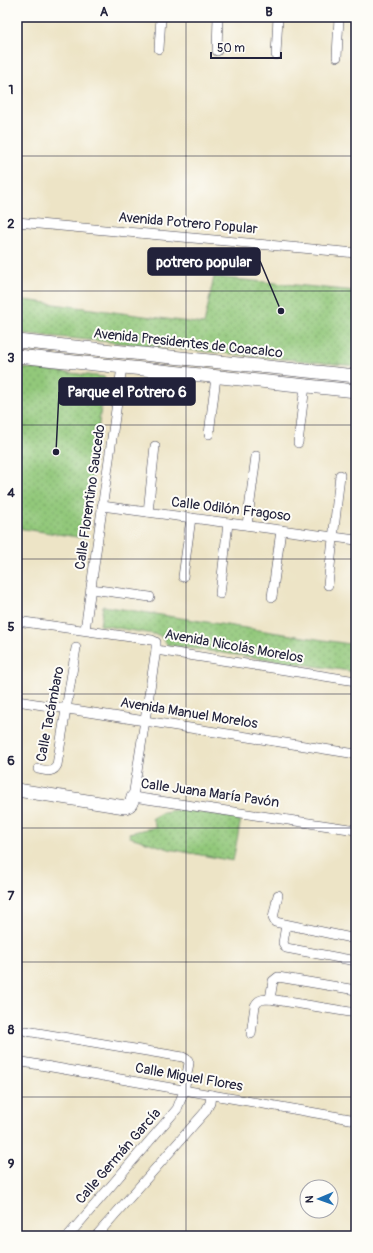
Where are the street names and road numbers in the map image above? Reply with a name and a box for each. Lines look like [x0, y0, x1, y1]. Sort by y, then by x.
street label: Avenida Potrero Popular [118, 208, 258, 238]
street label: Avenida Presidentes de Coacalco [93, 325, 284, 361]
street label: Calle Florentino Saucedo [71, 423, 109, 571]
street label: Calle Odilón Fragoso [170, 493, 292, 525]
street label: Avenida Nicolás Morelos [164, 625, 305, 667]
street label: Calle Tacámbaro [32, 664, 68, 763]
street label: Avenida Manuel Morelos [119, 694, 260, 732]
street label: Calle Juana María Pavón [140, 775, 280, 811]
street label: Calle Miguel Flores [134, 1059, 245, 1095]
street label: Calle Germán García [72, 1105, 164, 1207]

